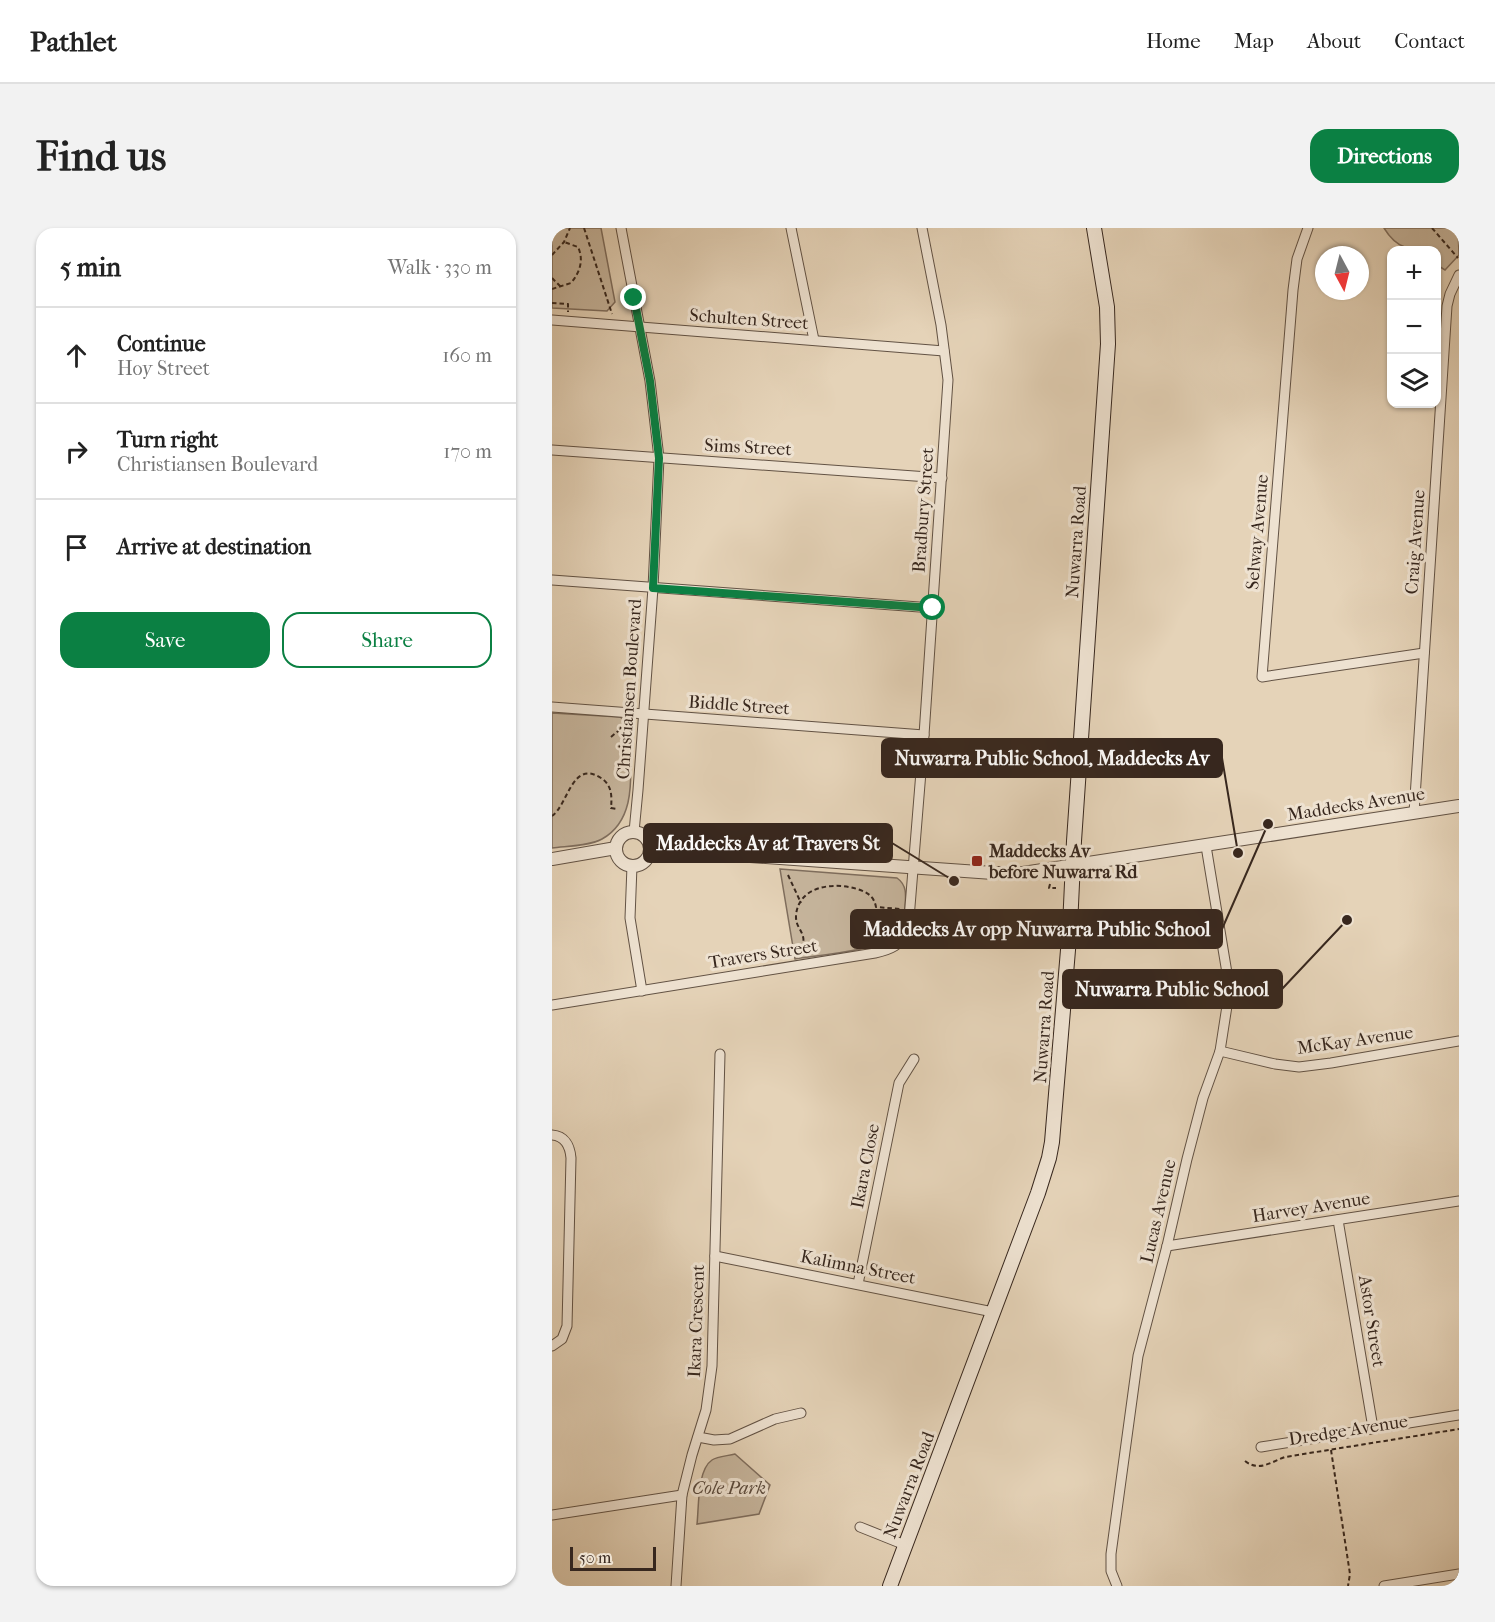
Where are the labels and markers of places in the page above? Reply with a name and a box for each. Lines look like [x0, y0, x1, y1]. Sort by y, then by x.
callout: Nuwarra Public School, Maddecks Av [882, 739, 1222, 777]
callout: Maddecks Av at Travers St [644, 824, 892, 862]
place label: Maddecks Av before Nuwarra Rd [988, 841, 1139, 883]
marker: Maddecks Av before Nuwarra Rd [970, 854, 984, 868]
callout: Maddecks Av opp Nuwarra Public School [851, 910, 1222, 948]
callout: Nuwarra Public School [1063, 970, 1282, 1008]

